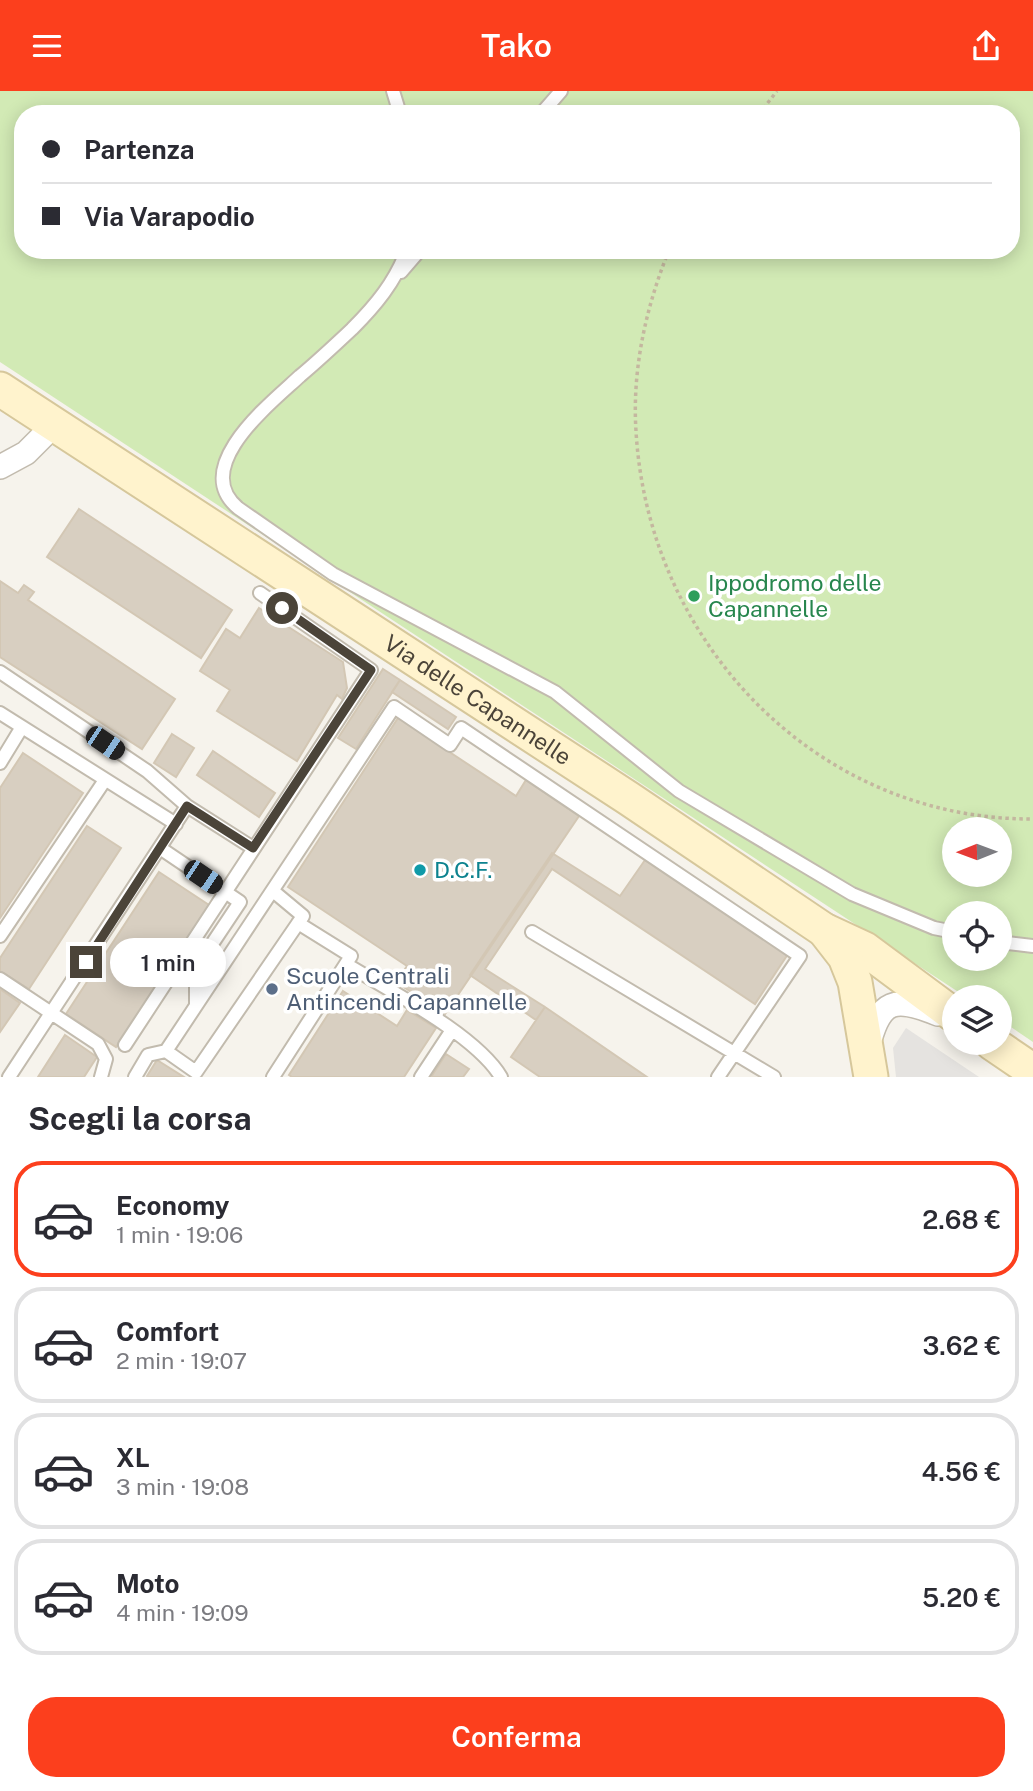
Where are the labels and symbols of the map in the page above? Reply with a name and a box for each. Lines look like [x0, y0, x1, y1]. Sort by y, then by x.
place label: Ippodromo delle Capannelle [708, 569, 881, 622]
marker: Ippodromo delle Capannelle [686, 588, 702, 604]
route start [266, 592, 298, 624]
street label: Via delle Capannelle [379, 629, 577, 770]
car [82, 723, 129, 763]
north arrow [942, 817, 1012, 887]
place label: D.C.F. [434, 856, 492, 883]
car [180, 857, 227, 897]
marker: D.C.F. [412, 862, 428, 878]
callout: 1 min [110, 937, 226, 987]
route end [70, 946, 102, 978]
place label: Scuole Centrali Antincendi Capannelle [286, 962, 527, 1015]
marker: Scuole Centrali Antincendi Capannelle [264, 981, 280, 997]

